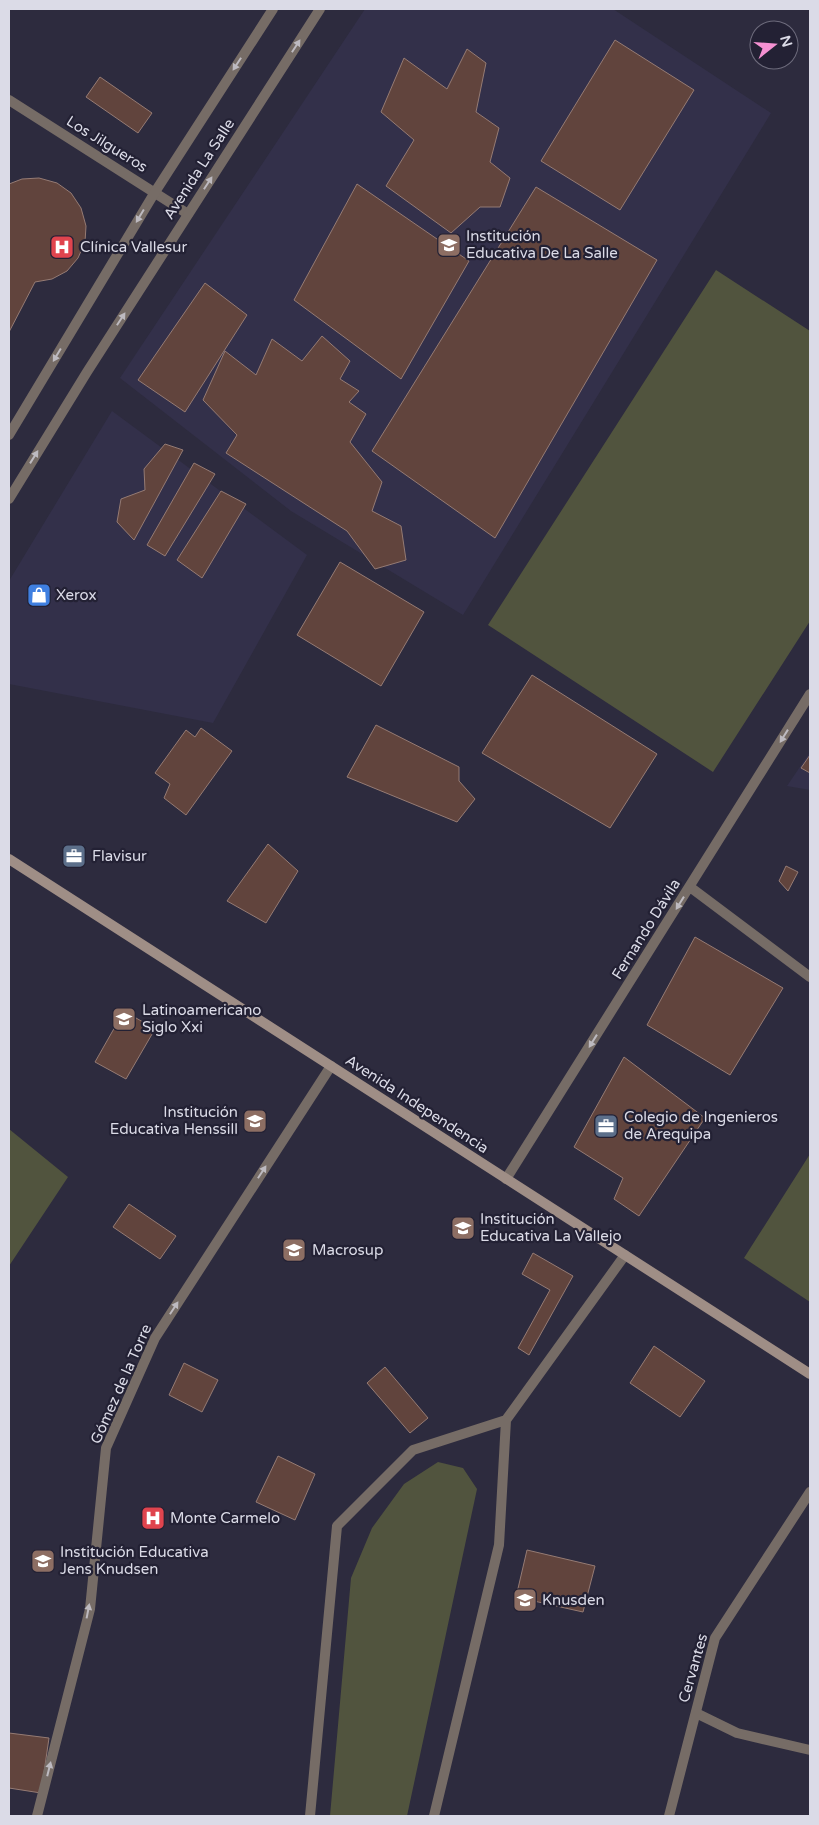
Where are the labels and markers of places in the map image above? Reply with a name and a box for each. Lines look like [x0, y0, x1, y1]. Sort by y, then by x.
place label: Institución Educativa De La Salle [466, 227, 618, 262]
school or university icon: Institución Educativa De La Salle [436, 232, 462, 258]
hospital icon: Clínica Vallesur [49, 234, 75, 260]
place label: Clínica Vallesur [80, 238, 187, 256]
shop icon: Xerox [26, 582, 52, 608]
place label: Xerox [56, 586, 97, 604]
office icon: Flavisur [61, 843, 87, 869]
place label: Flavisur [92, 847, 147, 865]
place label: Latinoamericano Siglo Xxi [142, 1001, 261, 1036]
school or university icon: Latinoamericano Siglo Xxi [111, 1006, 137, 1032]
place label: Institución Educativa Henssill [110, 1103, 238, 1138]
school or university icon: Institución Educativa Henssill [242, 1108, 268, 1134]
place label: Colegio de Ingenieros de Arequipa [624, 1108, 778, 1143]
office icon: Colegio de Ingenieros de Arequipa [593, 1113, 619, 1139]
place label: Institución Educativa La Vallejo [480, 1210, 622, 1245]
school or university icon: Institución Educativa La Vallejo [450, 1215, 476, 1241]
school or university icon: Macrosup [281, 1237, 307, 1263]
place label: Macrosup [312, 1241, 383, 1259]
hospital icon: Monte Carmelo [140, 1505, 166, 1531]
place label: Monte Carmelo [170, 1509, 280, 1527]
place label: Institución Educativa Jens Knudsen [60, 1543, 209, 1578]
school or university icon: Institución Educativa Jens Knudsen [30, 1548, 56, 1574]
school or university icon: Knusden [512, 1587, 538, 1613]
place label: Knusden [542, 1591, 605, 1609]

